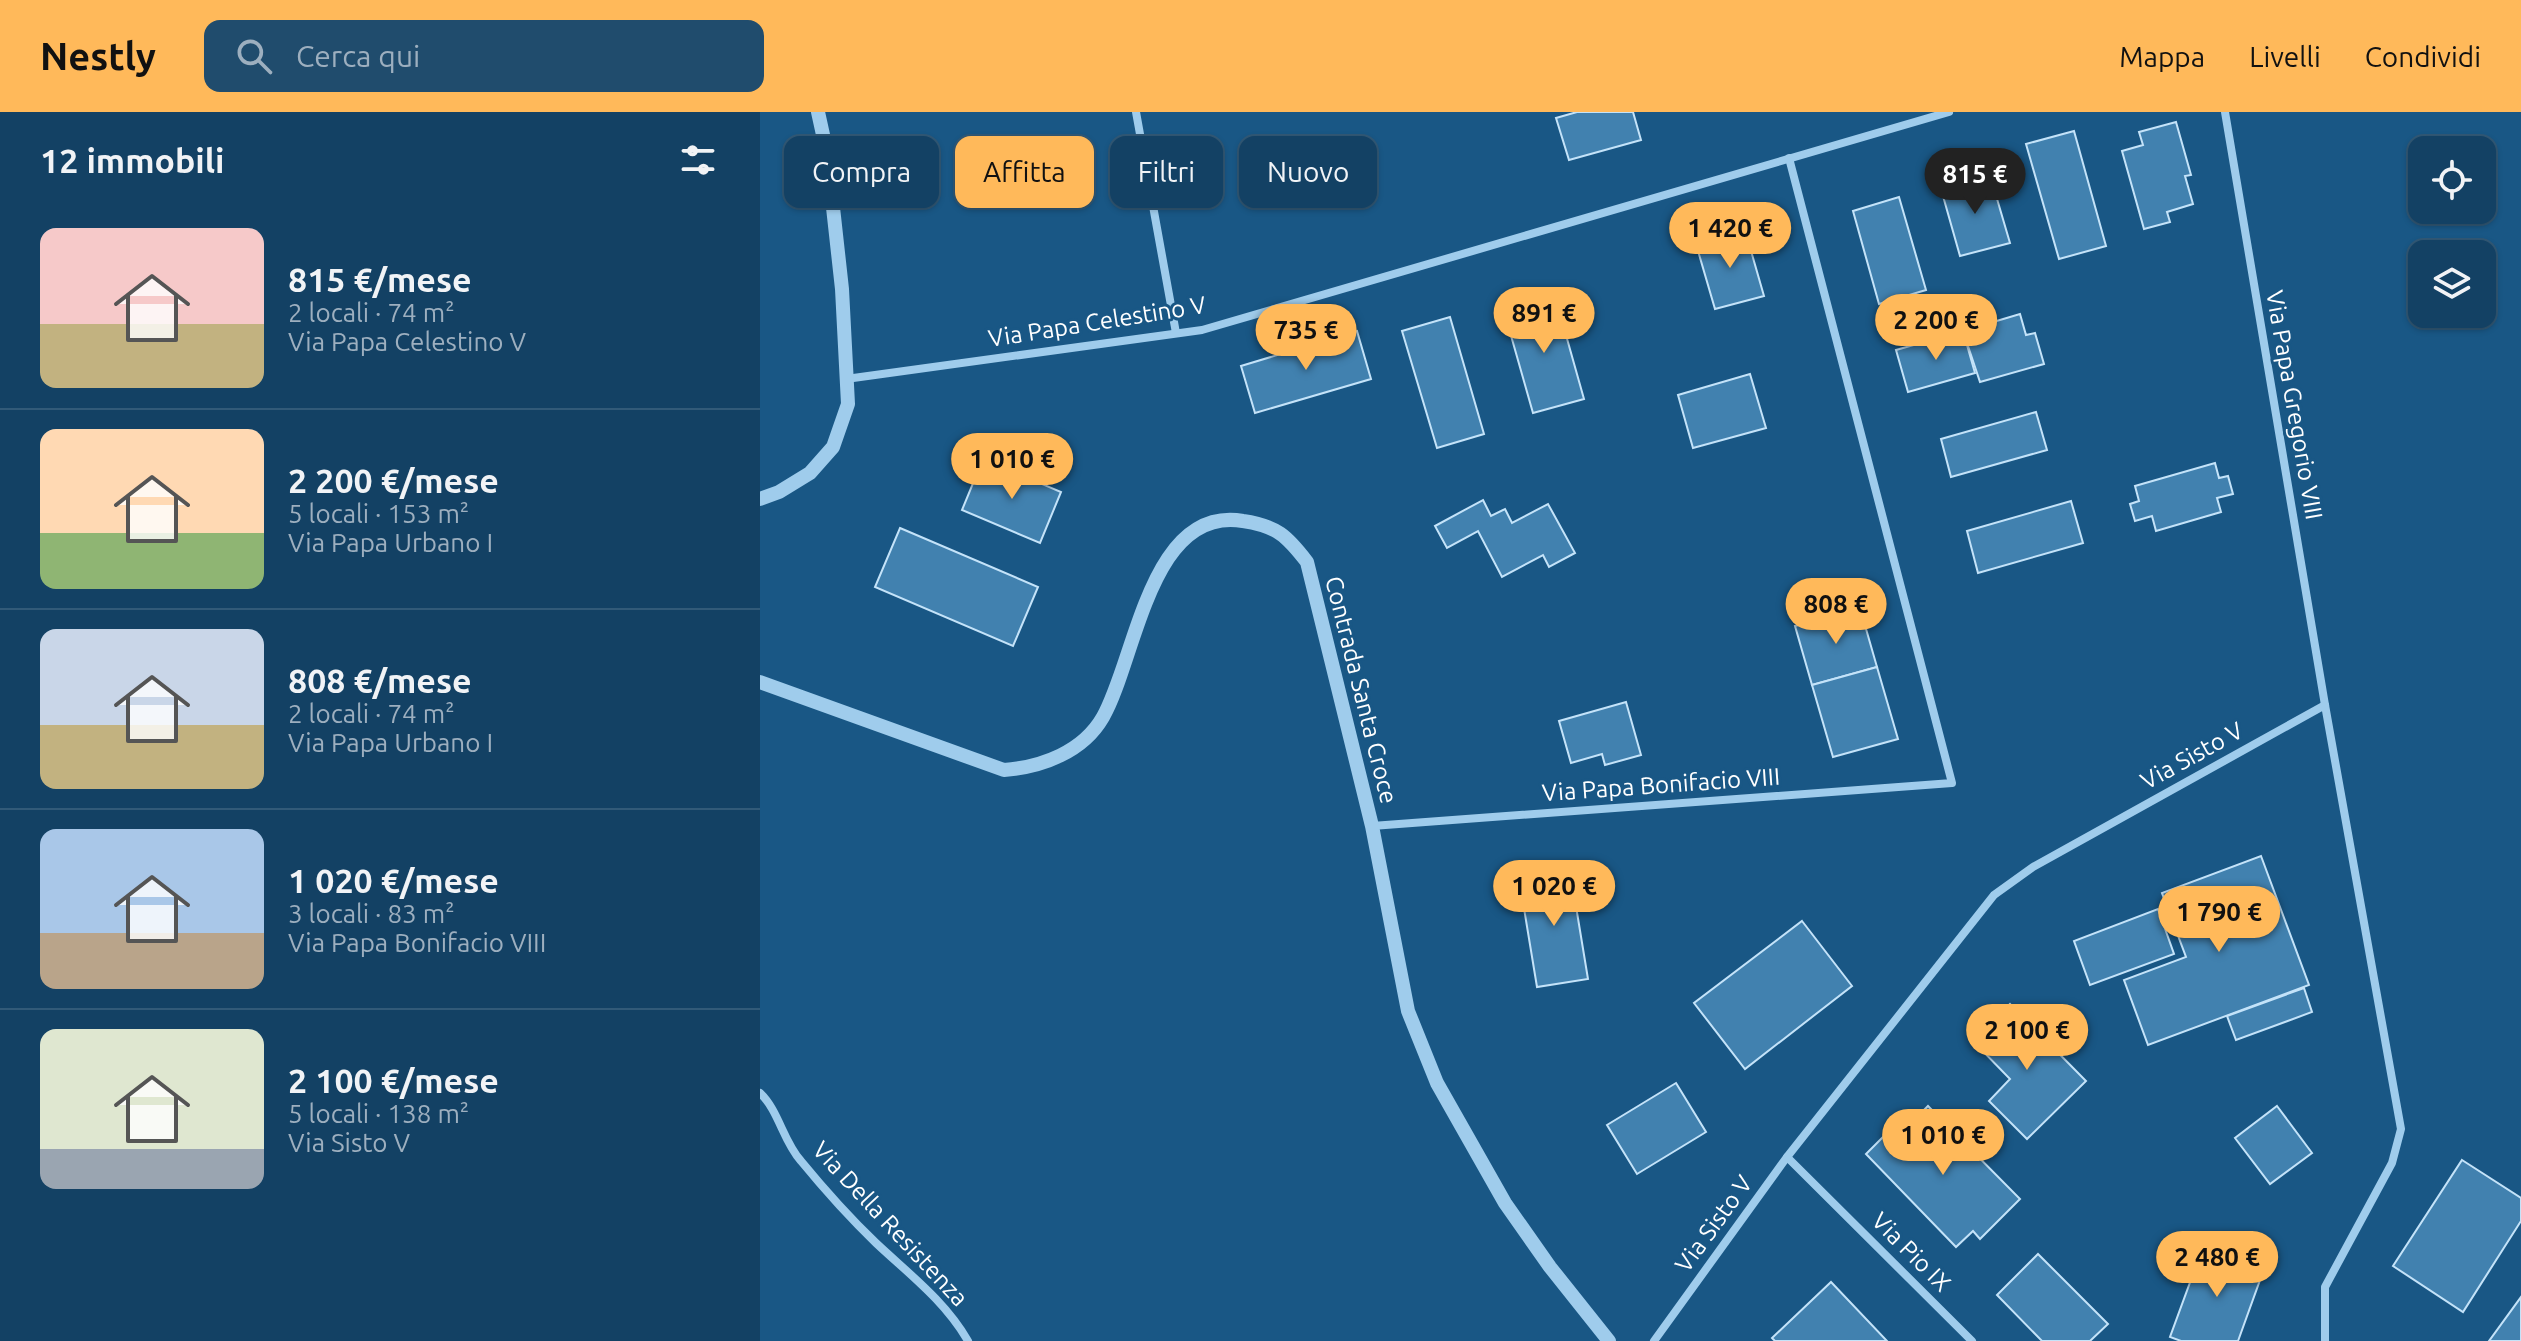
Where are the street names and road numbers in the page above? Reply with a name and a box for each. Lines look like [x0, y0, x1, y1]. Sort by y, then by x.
street label: Via Papa Gregorio VIII [2261, 288, 2328, 522]
street label: Via Papa Celestino V [986, 291, 1208, 352]
street label: Contrada Santa Croce [1320, 573, 1403, 806]
street label: Via Sisto V [2136, 716, 2248, 795]
street label: Via Papa Bonifacio VIII [1541, 763, 1781, 806]
street label: Via Della Resistenza [807, 1136, 973, 1311]
street label: Via Sisto V [1670, 1170, 1758, 1277]
street label: Via Pio IX [1866, 1207, 1957, 1297]

